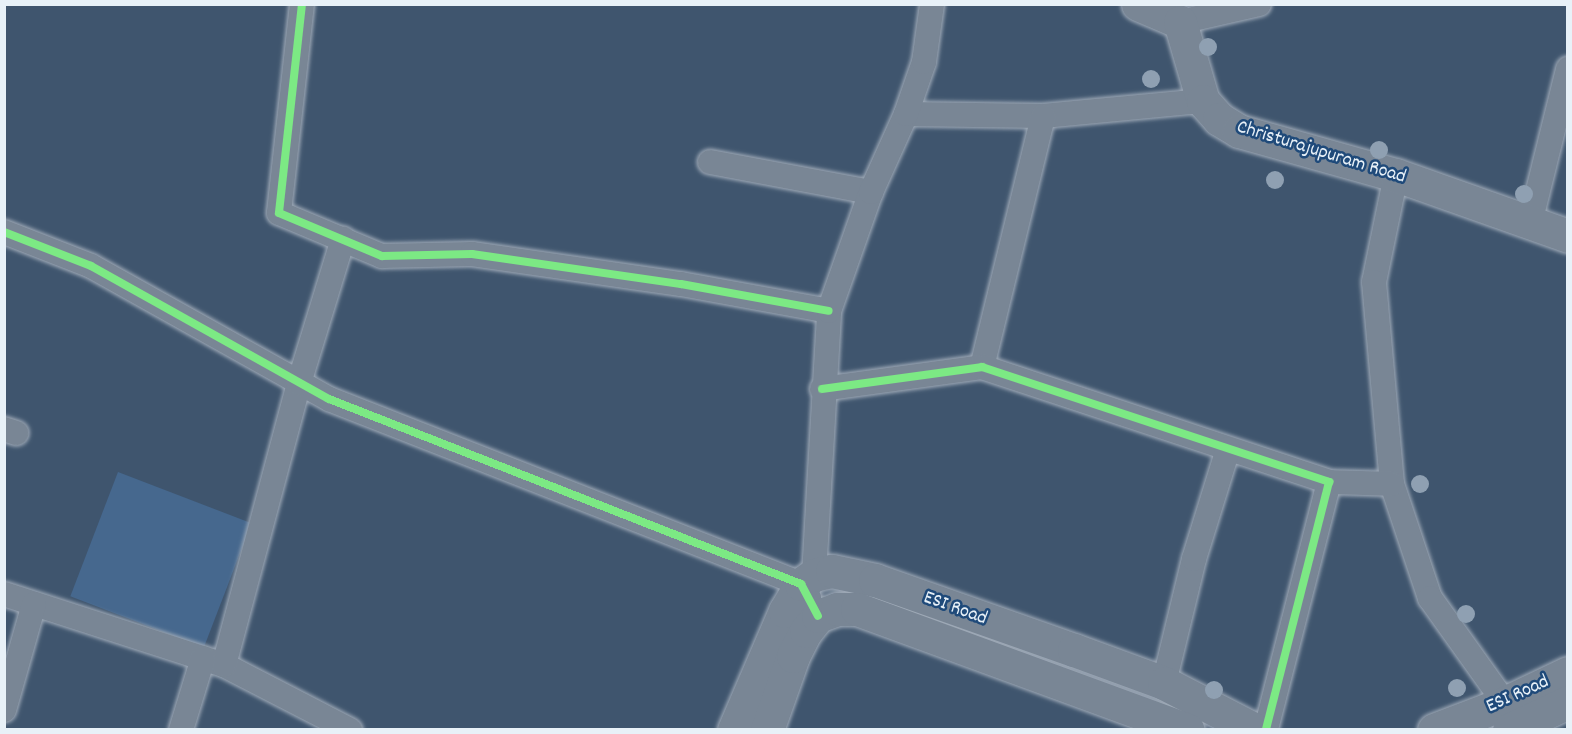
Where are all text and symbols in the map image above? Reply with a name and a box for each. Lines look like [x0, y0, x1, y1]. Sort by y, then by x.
street label: Christurajupuram Road [1234, 116, 1408, 190]
street label: ESI Road [920, 586, 990, 632]
street label: ESI Road [1483, 671, 1553, 719]

